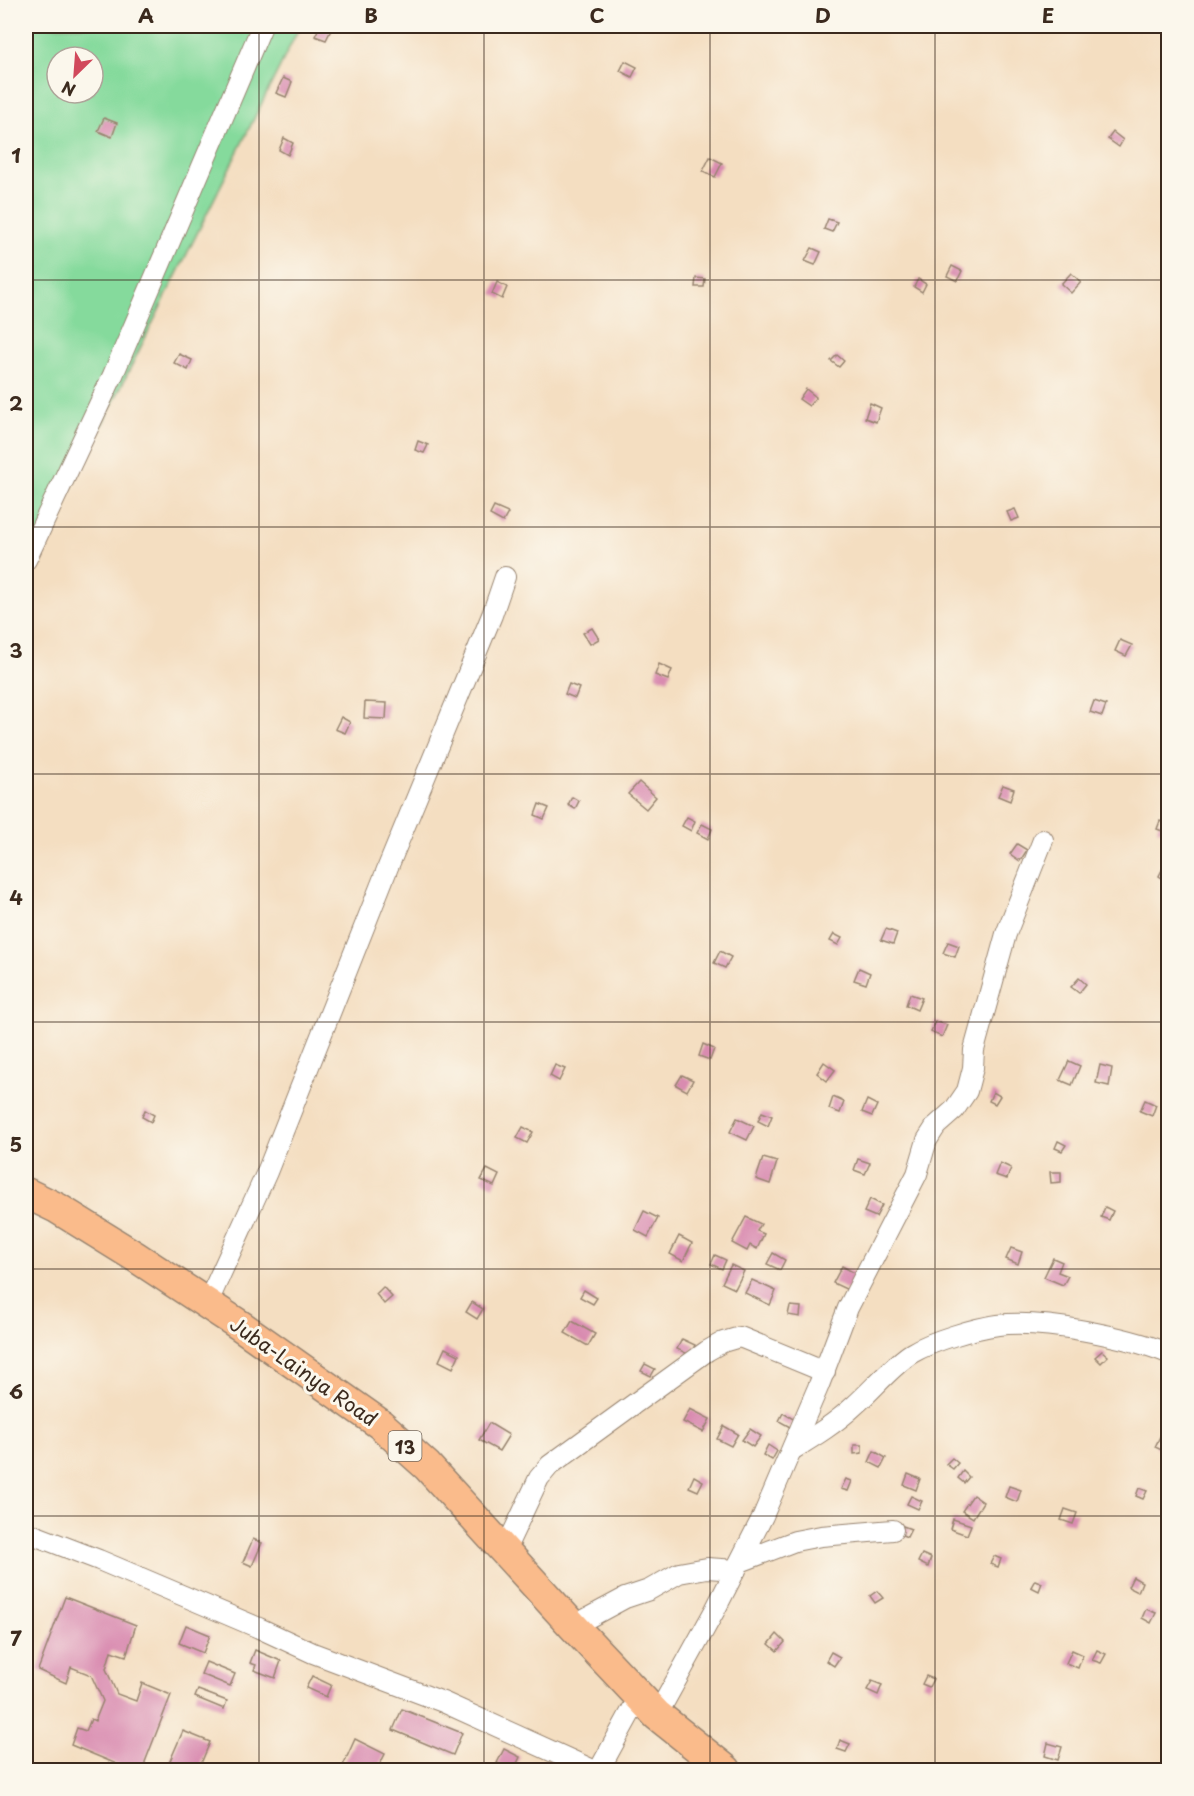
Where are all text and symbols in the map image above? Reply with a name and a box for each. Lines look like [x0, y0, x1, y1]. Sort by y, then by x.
text: A [138, 0, 154, 30]
text: B [364, 0, 378, 30]
text: C [589, 0, 605, 30]
text: D [815, 0, 831, 30]
text: E [1042, 0, 1054, 30]
north arrow [45, 45, 105, 105]
text: N [57, 76, 79, 103]
text: 1 [11, 140, 21, 170]
text: 2 [9, 388, 23, 418]
text: 3 [9, 635, 23, 665]
text: 4 [9, 882, 23, 912]
text: 5 [10, 1129, 22, 1159]
street label: Juba-Lainya Road [224, 1309, 384, 1433]
text: 6 [9, 1376, 23, 1406]
road number: 13 [388, 1431, 422, 1461]
text: 7 [10, 1623, 22, 1653]

